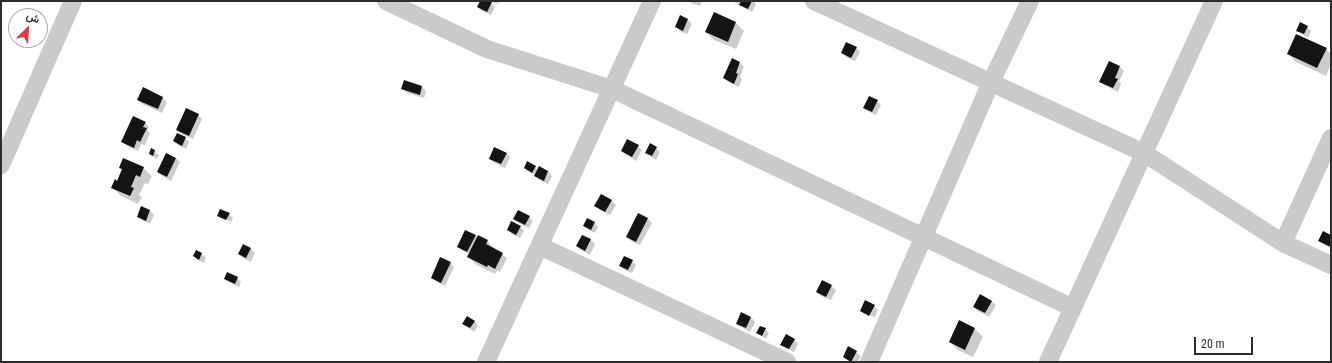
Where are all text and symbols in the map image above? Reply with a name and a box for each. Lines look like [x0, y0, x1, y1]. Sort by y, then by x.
north arrow [8, 8, 48, 48]
text: ش [24, 9, 42, 26]
scale bar [1196, 329, 1255, 355]
text: 20 m [1201, 337, 1225, 351]

